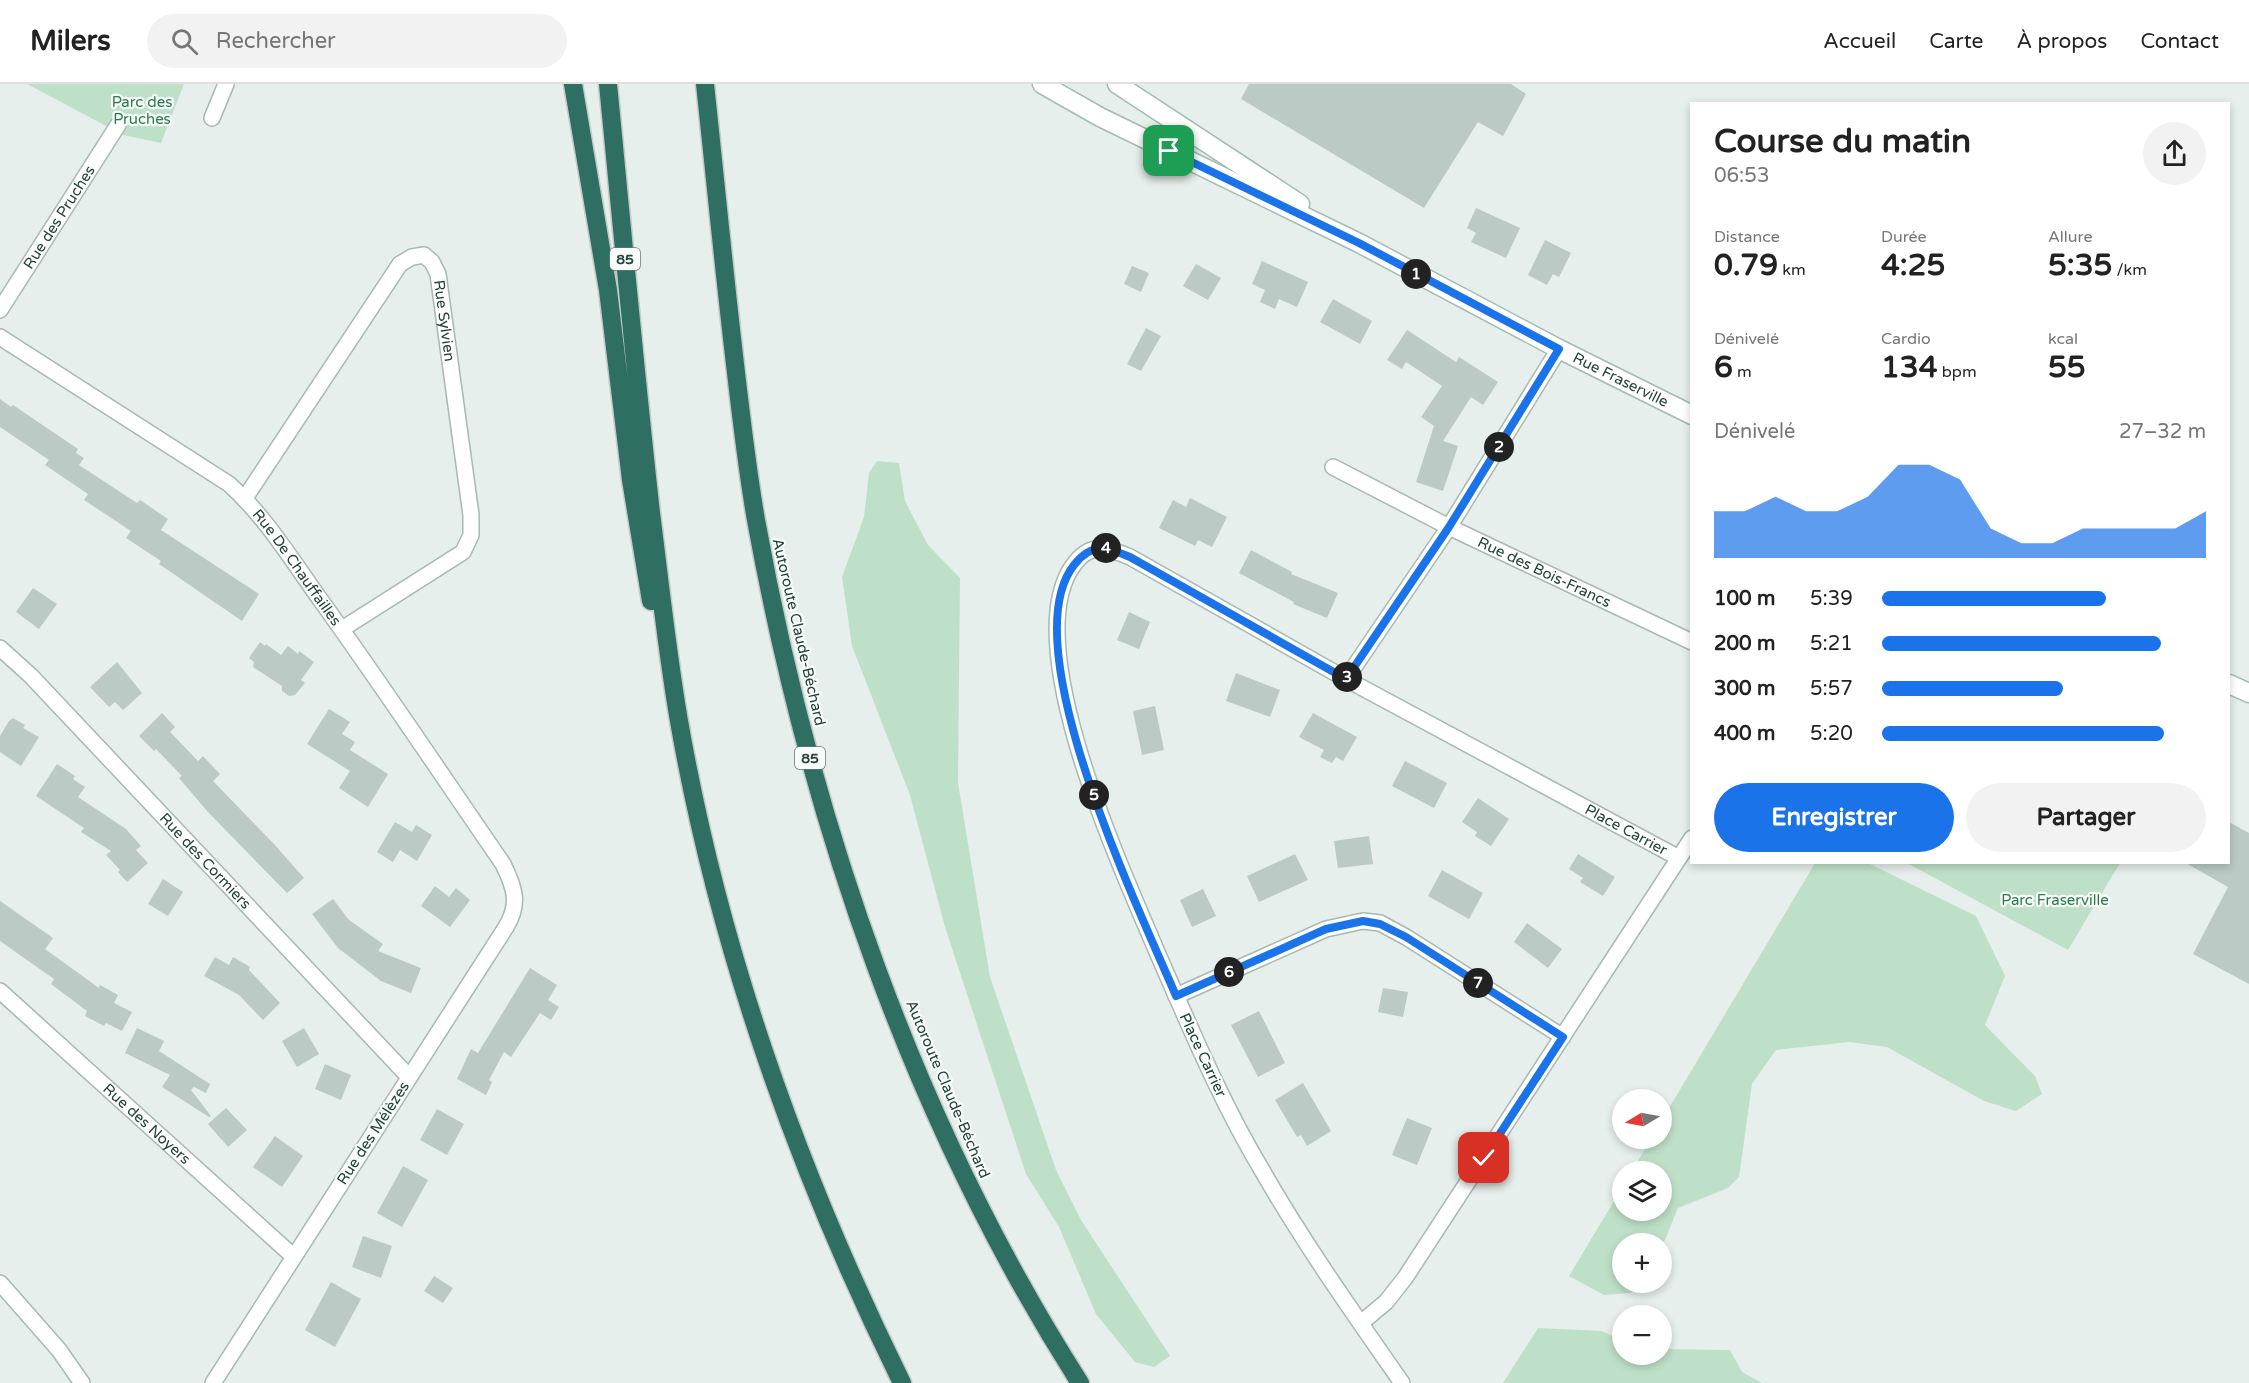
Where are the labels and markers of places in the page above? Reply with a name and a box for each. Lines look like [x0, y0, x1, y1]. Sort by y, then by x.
pin [1143, 125, 1194, 176]
pin: 1 [1401, 259, 1431, 289]
pin: 2 [1484, 432, 1514, 462]
pin: 4 [1091, 533, 1121, 563]
pin: 3 [1332, 662, 1362, 692]
pin: 5 [1079, 780, 1109, 810]
pin: 6 [1214, 957, 1244, 987]
pin: 7 [1463, 968, 1493, 998]
pin [1458, 1132, 1509, 1183]

